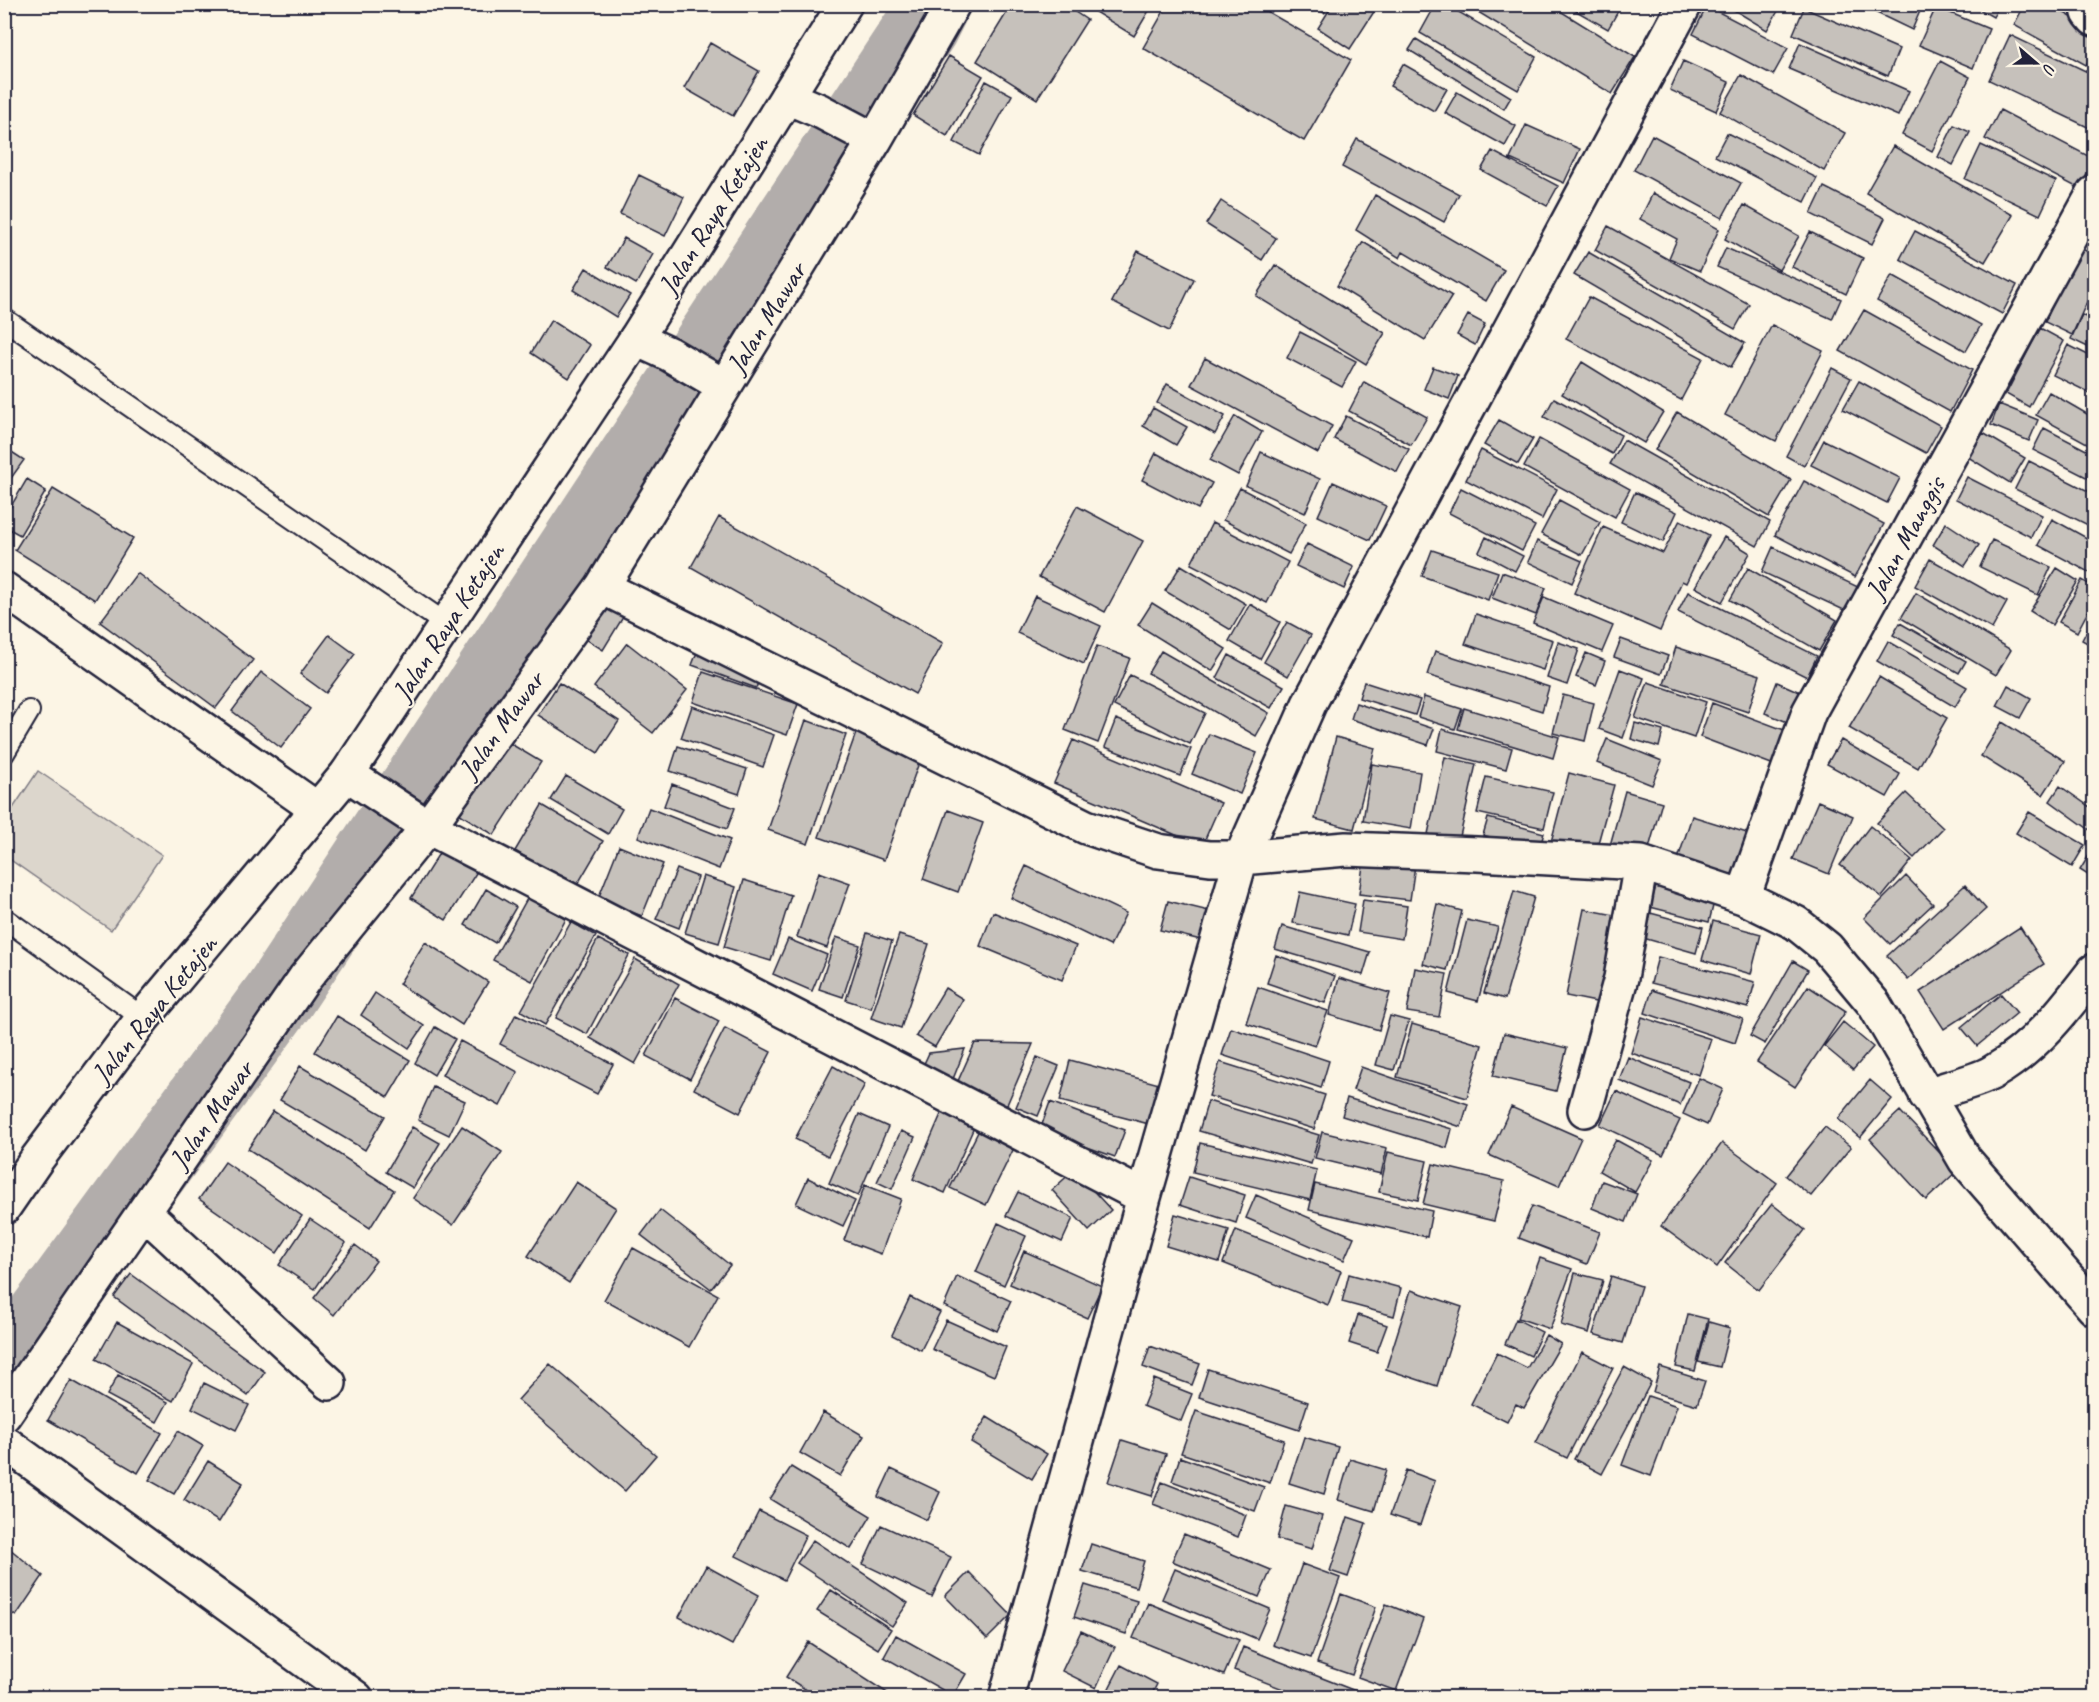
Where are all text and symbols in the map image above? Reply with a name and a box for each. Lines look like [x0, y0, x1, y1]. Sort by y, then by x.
north arrow [2006, 33, 2066, 93]
text: U [2037, 61, 2060, 78]
street label: Jalan Raya Ketajen [649, 128, 777, 303]
street label: Jalan Mawar [717, 254, 815, 382]
street label: Jalan Manggis [1856, 468, 1954, 607]
street label: Jalan Raya Ketajen [383, 535, 513, 709]
street label: Jalan Mawar [449, 662, 553, 787]
street label: Jalan Raya Ketajen [82, 927, 225, 1092]
street label: Jalan Mawar [160, 1052, 263, 1178]

